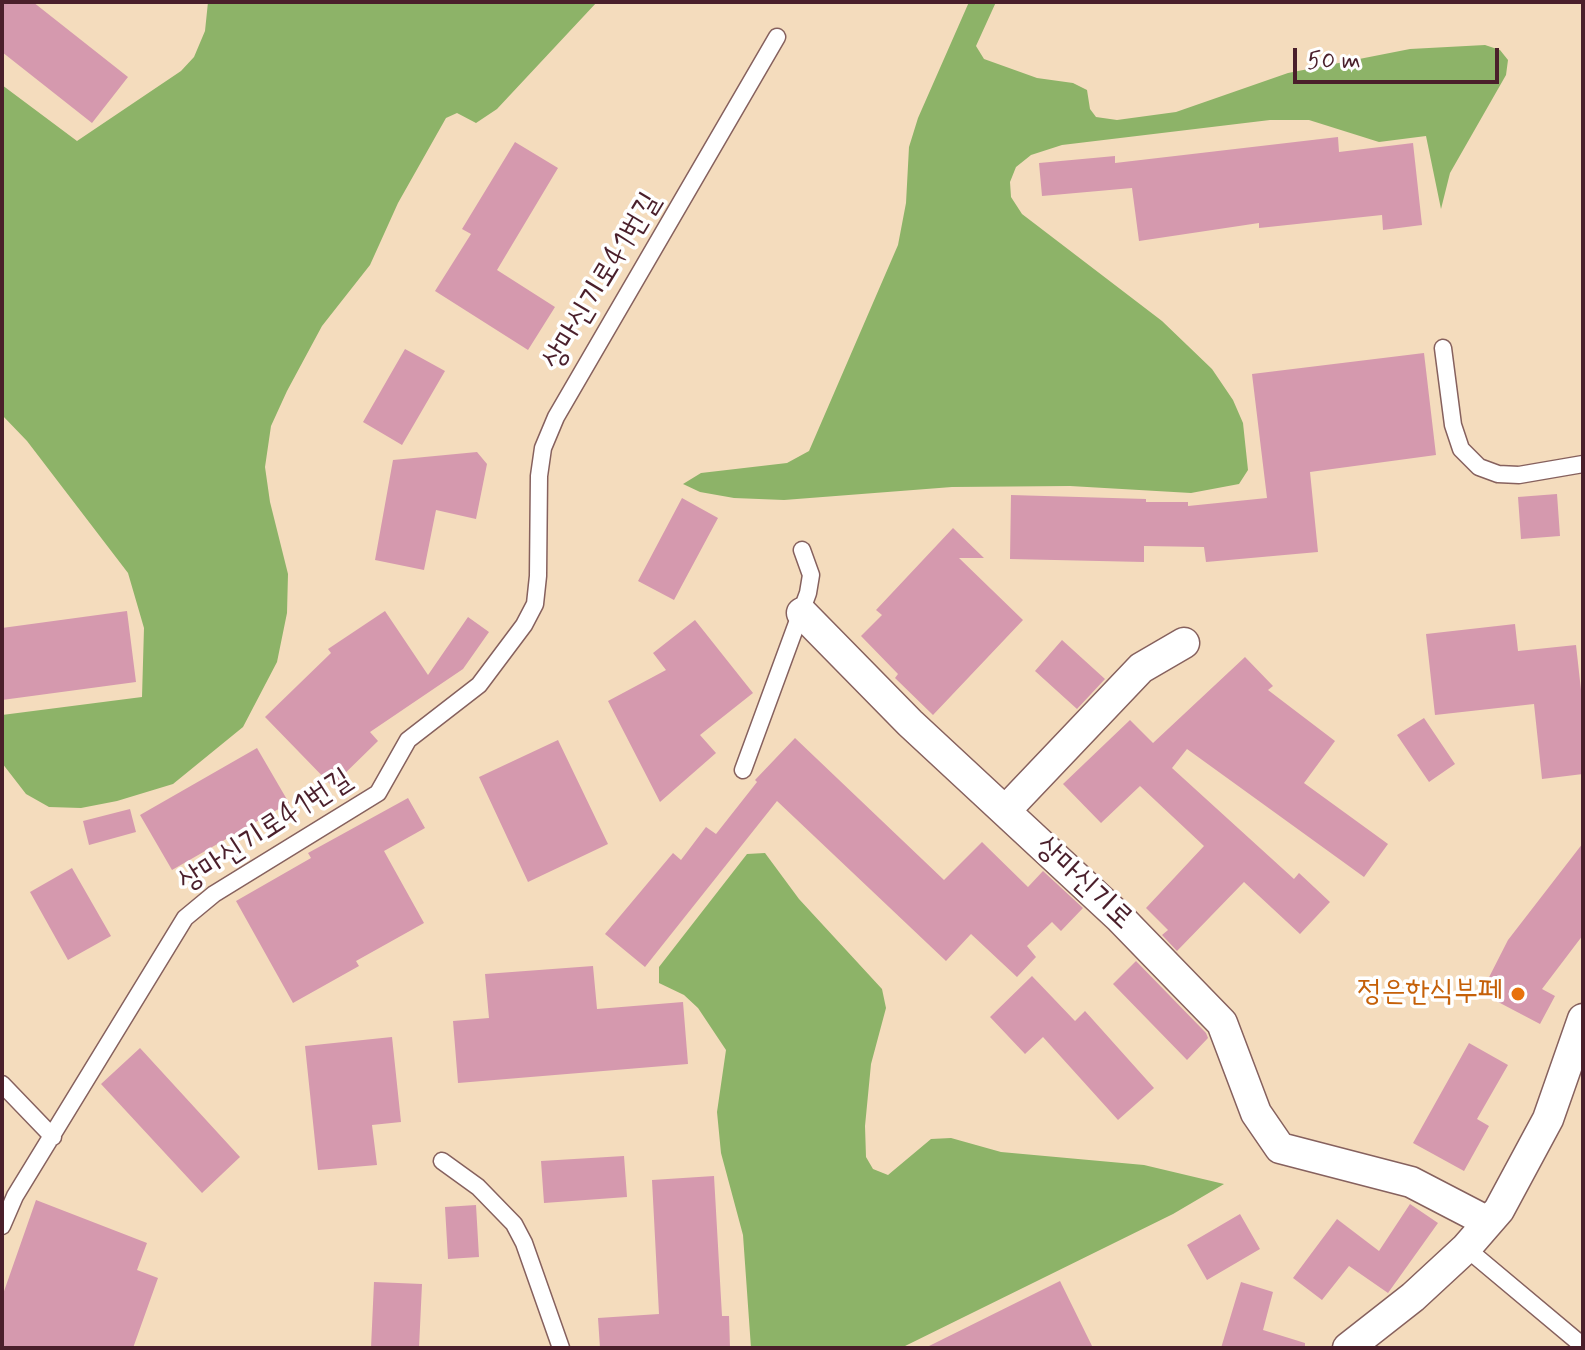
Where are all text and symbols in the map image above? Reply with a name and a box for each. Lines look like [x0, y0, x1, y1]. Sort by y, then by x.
scale bar [1297, 32, 1503, 82]
text: 50 m [1307, 46, 1361, 77]
street label: 상마신기로41번길 [536, 187, 670, 377]
street label: 상마신기로41번길 [172, 762, 360, 902]
street label: 상마신기로 [1027, 830, 1139, 938]
place label: 정은한식부페 [1357, 976, 1502, 1012]
marker: 정은한식부페 [1509, 985, 1527, 1003]

